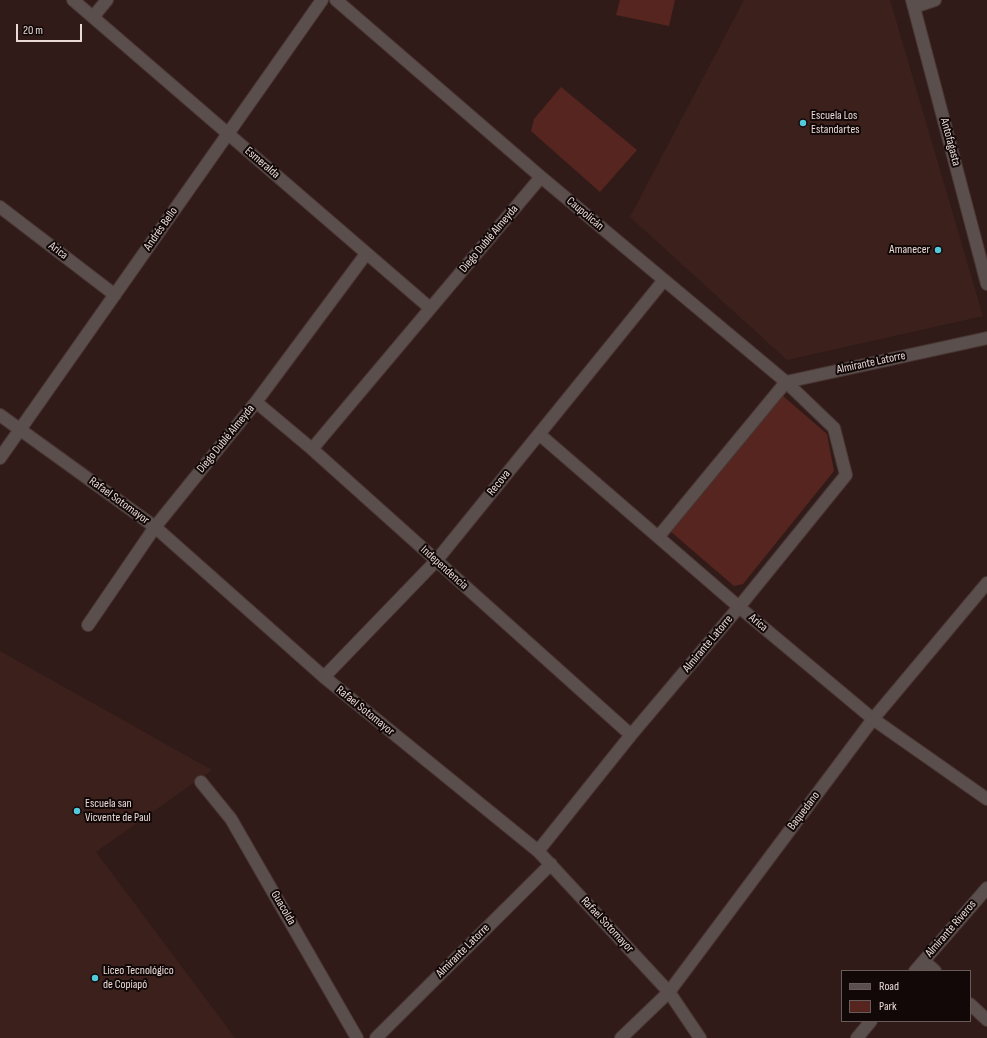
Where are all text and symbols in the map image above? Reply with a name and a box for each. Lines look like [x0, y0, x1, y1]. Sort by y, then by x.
scale bar [18, 16, 84, 42]
text: 20 m [23, 23, 43, 38]
place label: Escuela Los Estandartes [811, 109, 860, 137]
street label: Antofagasta [937, 117, 963, 167]
marker: Escuela Los Estandartes [798, 118, 808, 128]
street label: Esmeralda [242, 144, 282, 182]
street label: Caupolicán [563, 194, 607, 234]
street label: Diego Dublé Almeyda [457, 202, 521, 276]
street label: Andrés Bello [141, 205, 181, 253]
street label: Arica [46, 239, 70, 263]
place label: Amanecer [889, 243, 930, 257]
marker: Amanecer [933, 245, 943, 255]
street label: Almirante Latorre [835, 349, 907, 377]
street label: Diego Dublé Almeyda [194, 402, 258, 476]
street label: Recova [484, 467, 514, 499]
street label: Rafael Sotomayor [86, 474, 152, 528]
street label: Independencia [417, 543, 471, 593]
street label: Arica [746, 611, 770, 635]
street label: Almirante Latorre [680, 613, 736, 675]
street label: Rafael Sotomayor [333, 683, 397, 739]
street label: Baquedano [785, 789, 823, 833]
place label: Escuela san Vicvente de Paul [85, 797, 151, 825]
marker: Escuela san Vicvente de Paul [72, 806, 82, 816]
street label: Guacolda [267, 888, 299, 928]
street label: Rafael Sotomayor [578, 894, 636, 956]
street label: Almirante Riveros [922, 898, 980, 960]
street label: Almirante Latorre [433, 921, 493, 981]
place label: Liceo Tecnológico de Copiapó [103, 964, 174, 992]
legend [841, 970, 971, 1022]
marker: Liceo Tecnológico de Copiapó [90, 973, 100, 983]
text: Road [879, 979, 899, 994]
text: Park [879, 999, 897, 1014]

